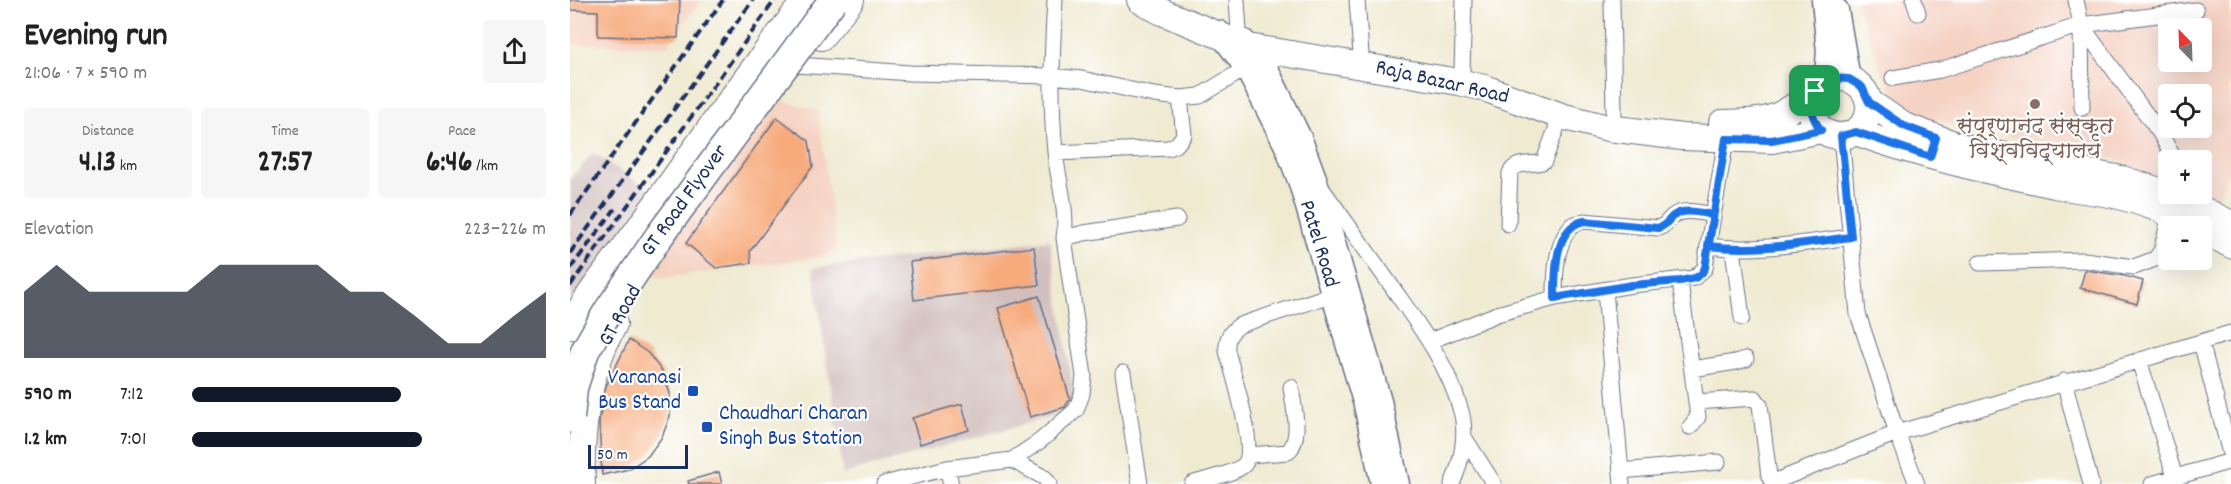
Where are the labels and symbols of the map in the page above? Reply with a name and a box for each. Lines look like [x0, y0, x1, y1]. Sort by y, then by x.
north arrow [2158, 18, 2212, 72]
street label: Raja Bazar Road [1372, 53, 1512, 113]
pin [1789, 65, 1840, 116]
marker: संपूर्णानंद संस्कृत विश्वविद्यालय [2028, 97, 2042, 111]
place label: संपूर्णानंद संस्कृत विश्वविद्यालय [1956, 111, 2114, 168]
street label: GT Road Flyover [634, 138, 737, 263]
street label: Patel Road [1290, 197, 1346, 291]
street label: GT Road [591, 280, 651, 352]
place label: Varanasi Bus Stand [598, 363, 681, 419]
marker: Varanasi Bus Stand [686, 384, 700, 398]
place label: Chaudhari Charan Singh Bus Station [719, 399, 868, 455]
marker: Chaudhari Charan Singh Bus Station [700, 420, 714, 434]
scale bar [588, 442, 688, 470]

